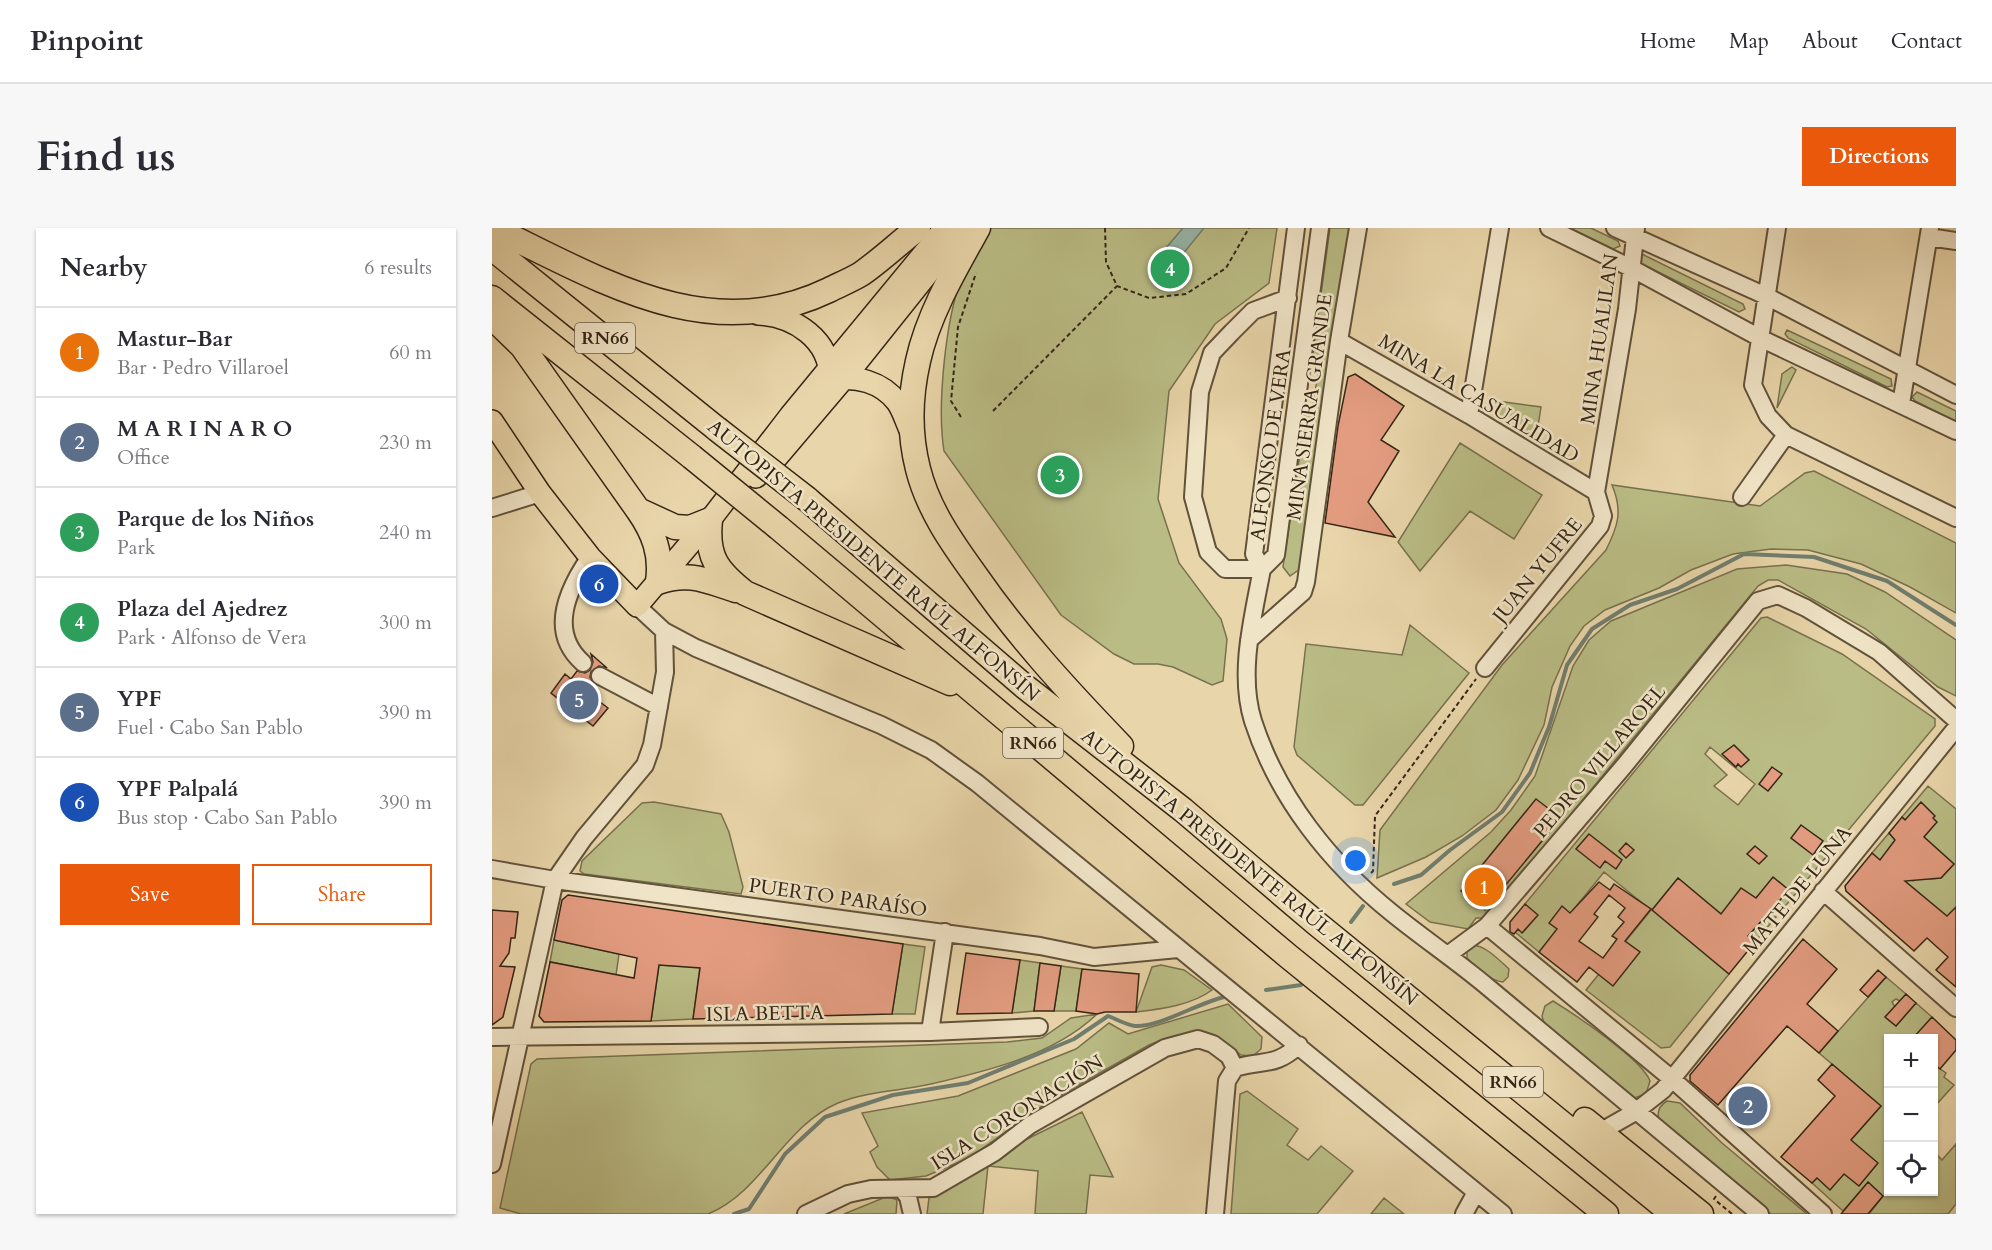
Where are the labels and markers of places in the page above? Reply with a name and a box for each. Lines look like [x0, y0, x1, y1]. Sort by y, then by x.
pin: 4 [1150, 246, 1190, 291]
pin: 3 [1040, 452, 1080, 498]
pin: 6 [580, 562, 618, 606]
pin: 5 [560, 678, 598, 722]
pin: 1 [1464, 864, 1504, 910]
pin: 2 [1728, 1084, 1768, 1128]

